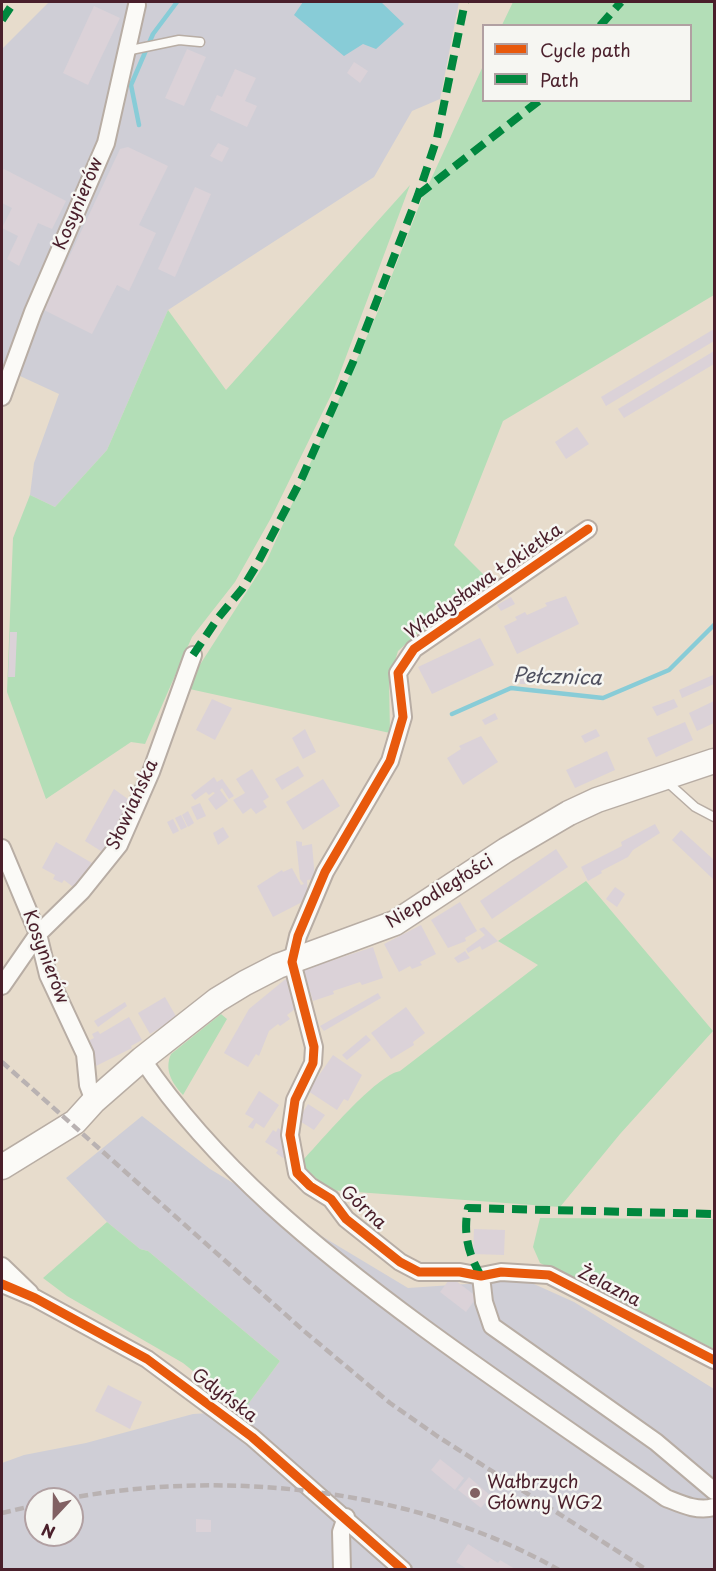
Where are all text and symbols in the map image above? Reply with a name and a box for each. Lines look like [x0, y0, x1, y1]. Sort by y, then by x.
legend [482, 24, 692, 102]
text: Cycle path [540, 36, 631, 63]
text: Path [540, 66, 579, 93]
street label: Kosynierów [50, 154, 108, 254]
street label: Władysława Łokietka [401, 519, 567, 645]
water label: Pełcznica [512, 664, 602, 692]
street label: Słowiańska [103, 756, 163, 854]
street label: Niepodległości [382, 850, 498, 934]
street label: Kosynierów [17, 907, 73, 1007]
street label: Górna [336, 1181, 390, 1235]
street label: Żelazna [574, 1262, 644, 1312]
street label: Gdyńska [187, 1364, 261, 1428]
place label: Wałbrzych Główny WG2 [487, 1472, 603, 1514]
marker: Wałbrzych Główny WG2 [468, 1486, 482, 1500]
north arrow [24, 1487, 84, 1547]
text: N [38, 1518, 58, 1545]

